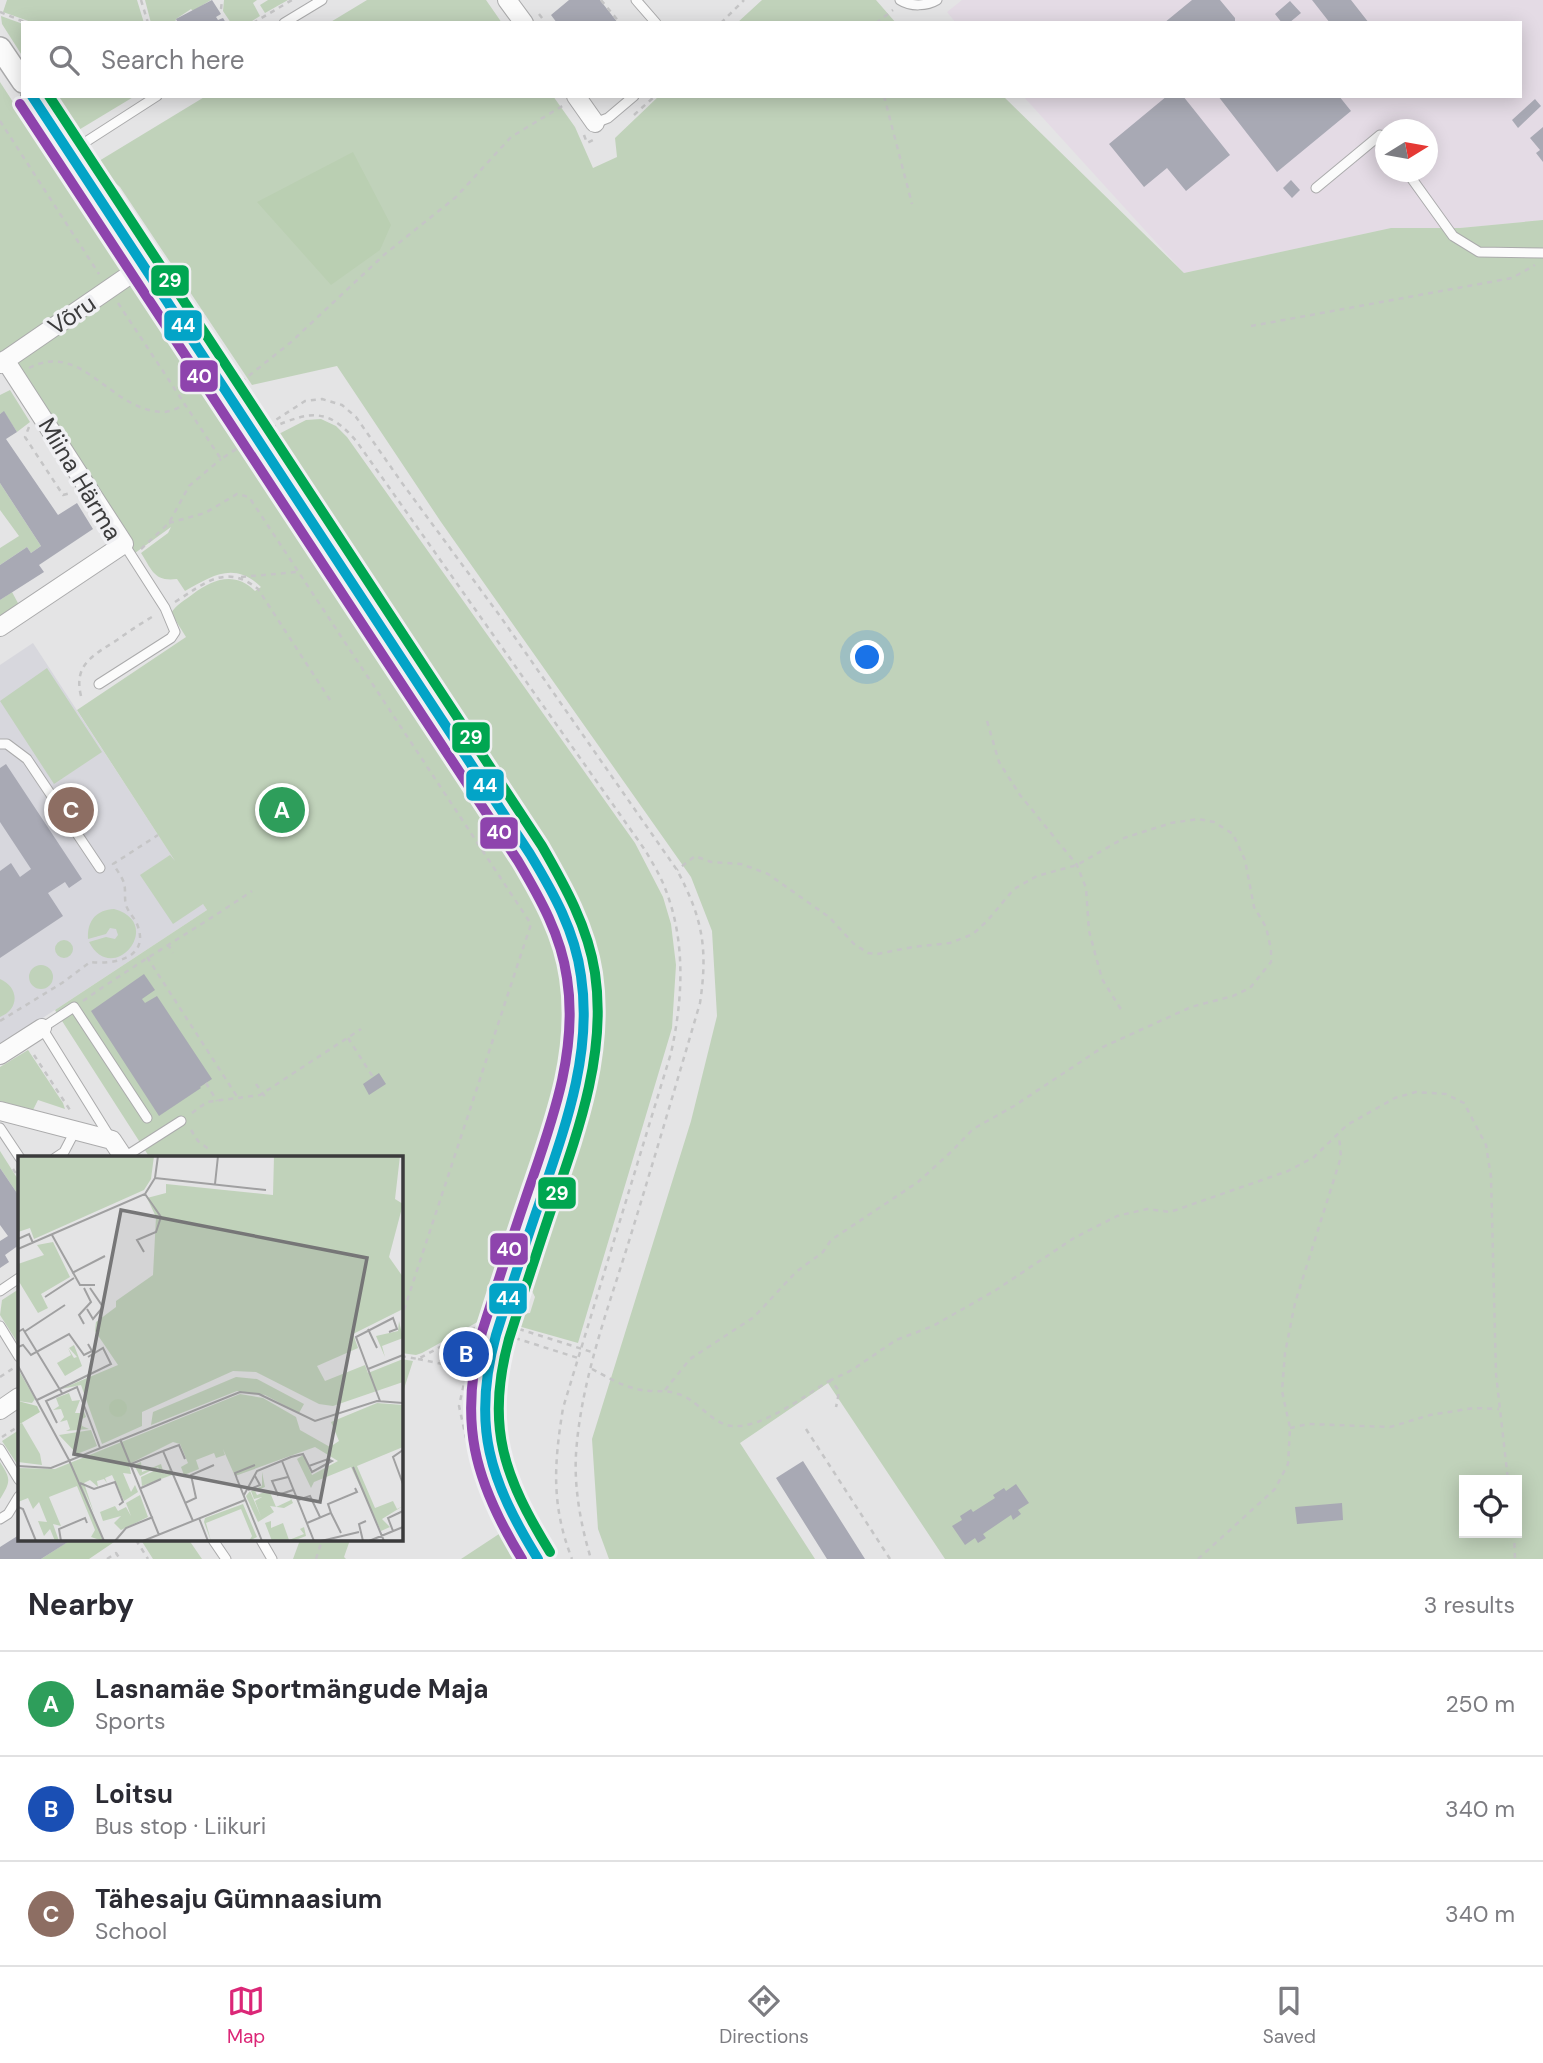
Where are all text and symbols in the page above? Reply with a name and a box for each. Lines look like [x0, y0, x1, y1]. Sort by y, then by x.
search box [21, 21, 1522, 98]
icon: search [45, 41, 83, 79]
text: Search here [101, 43, 244, 77]
north arrow [1375, 119, 1438, 182]
line badge: 29 [150, 264, 190, 297]
text: 29 [159, 268, 181, 293]
street label: Võru [42, 287, 102, 342]
line badge: 44 [163, 309, 203, 342]
text: 44 [171, 313, 195, 338]
line badge: 40 [179, 359, 219, 393]
text: 40 [186, 364, 212, 389]
street label: Miina Härma [32, 412, 129, 546]
your location [850, 640, 884, 674]
line badge: 29 [451, 721, 491, 754]
text: 29 [460, 725, 482, 750]
line badge: 44 [465, 768, 505, 802]
text: 44 [473, 773, 497, 798]
pin: C [48, 784, 94, 836]
pin: A [259, 784, 305, 836]
line badge: 40 [479, 816, 519, 850]
text: 40 [486, 820, 512, 845]
inset map [18, 1156, 402, 1542]
line badge: 29 [537, 1176, 577, 1210]
text: 29 [546, 1181, 568, 1206]
line badge: 40 [489, 1232, 529, 1266]
text: 40 [496, 1237, 522, 1262]
line badge: 44 [488, 1282, 528, 1315]
text: 44 [496, 1286, 520, 1311]
pin: B [443, 1328, 489, 1380]
map controls [1459, 1475, 1522, 1538]
button: locate [1459, 1475, 1522, 1538]
text: Nearby [28, 1585, 134, 1624]
text: 3 results [1424, 1590, 1515, 1620]
text: Lasnamäe Sportmängude Maja [95, 1672, 488, 1706]
text: A [43, 1689, 59, 1719]
text: 250 m [1445, 1689, 1515, 1719]
text: Sports [95, 1706, 165, 1736]
text: Loitsu [95, 1777, 173, 1811]
text: B [44, 1794, 58, 1824]
text: 340 m [1445, 1794, 1515, 1824]
text: Bus stop · Liikuri [95, 1811, 266, 1841]
text: Tähesaju Gümnaasium [95, 1882, 382, 1916]
text: C [43, 1899, 59, 1929]
text: 340 m [1445, 1899, 1515, 1929]
text: School [95, 1916, 167, 1946]
tab: Map [227, 1982, 265, 2049]
tab: Directions [719, 1982, 809, 2049]
tab: Saved [1263, 1982, 1316, 2049]

